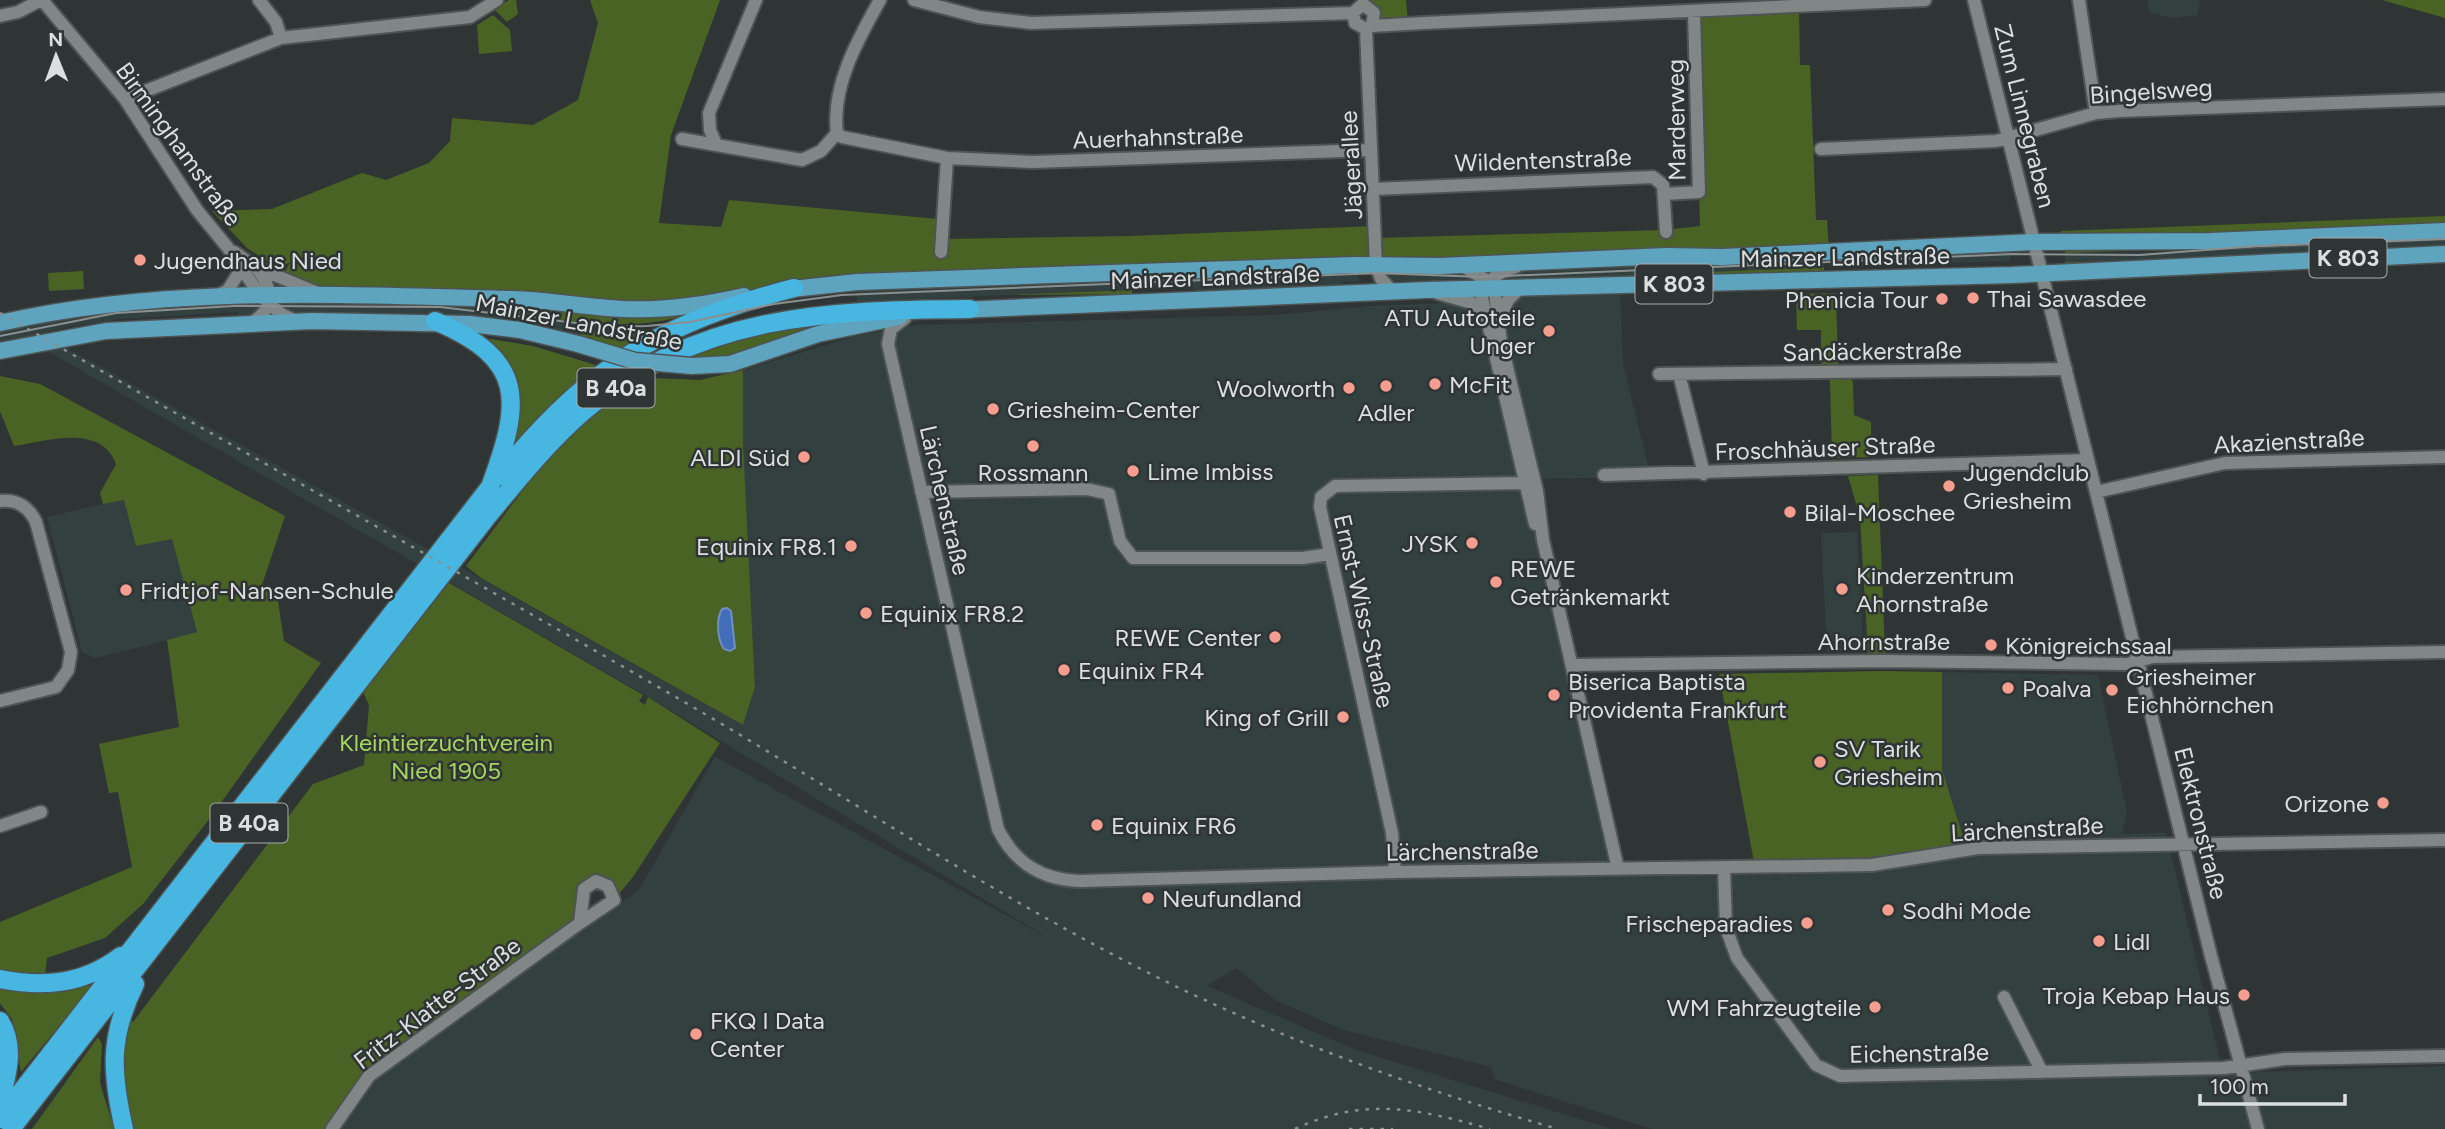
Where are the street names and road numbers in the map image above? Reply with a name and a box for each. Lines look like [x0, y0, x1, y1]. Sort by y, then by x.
street label: Zum Linnegraben [1988, 21, 2062, 211]
street label: Birminghamstraße [110, 57, 248, 231]
street label: Marderweg [1660, 59, 1692, 181]
street label: Bingelsweg [2089, 72, 2213, 110]
street label: Jägerallee [1334, 110, 1368, 220]
street label: Auerhahnstraße [1072, 120, 1244, 154]
street label: Wildentenstraße [1454, 142, 1632, 178]
road number: K 803 [2310, 238, 2386, 278]
street label: Mainzer Landstraße [1740, 241, 1950, 273]
street label: Mainzer Landstraße [1110, 259, 1320, 295]
road number: K 803 [1636, 264, 1712, 304]
street label: Mainzer Landstraße [473, 288, 685, 356]
street label: Sandäckerstraße [1782, 335, 1962, 367]
road number: B 40a [578, 368, 654, 408]
street label: Lärchenstraße [914, 422, 976, 578]
street label: Akazienstraße [2213, 423, 2365, 459]
street label: Froschhäuser Straße [1714, 430, 1936, 466]
street label: Ernst-Wiss-Straße [1328, 511, 1400, 711]
street label: Ahornstraße [1818, 627, 1950, 656]
street label: Elektronstraße [2168, 744, 2234, 902]
road number: B 40a [210, 804, 288, 842]
street label: Lärchenstraße [1950, 811, 2104, 847]
street label: Lärchenstraße [1385, 835, 1539, 867]
street label: Fritz-Klatte-Straße [348, 931, 526, 1075]
street label: Eichenstraße [1849, 1037, 1989, 1069]

